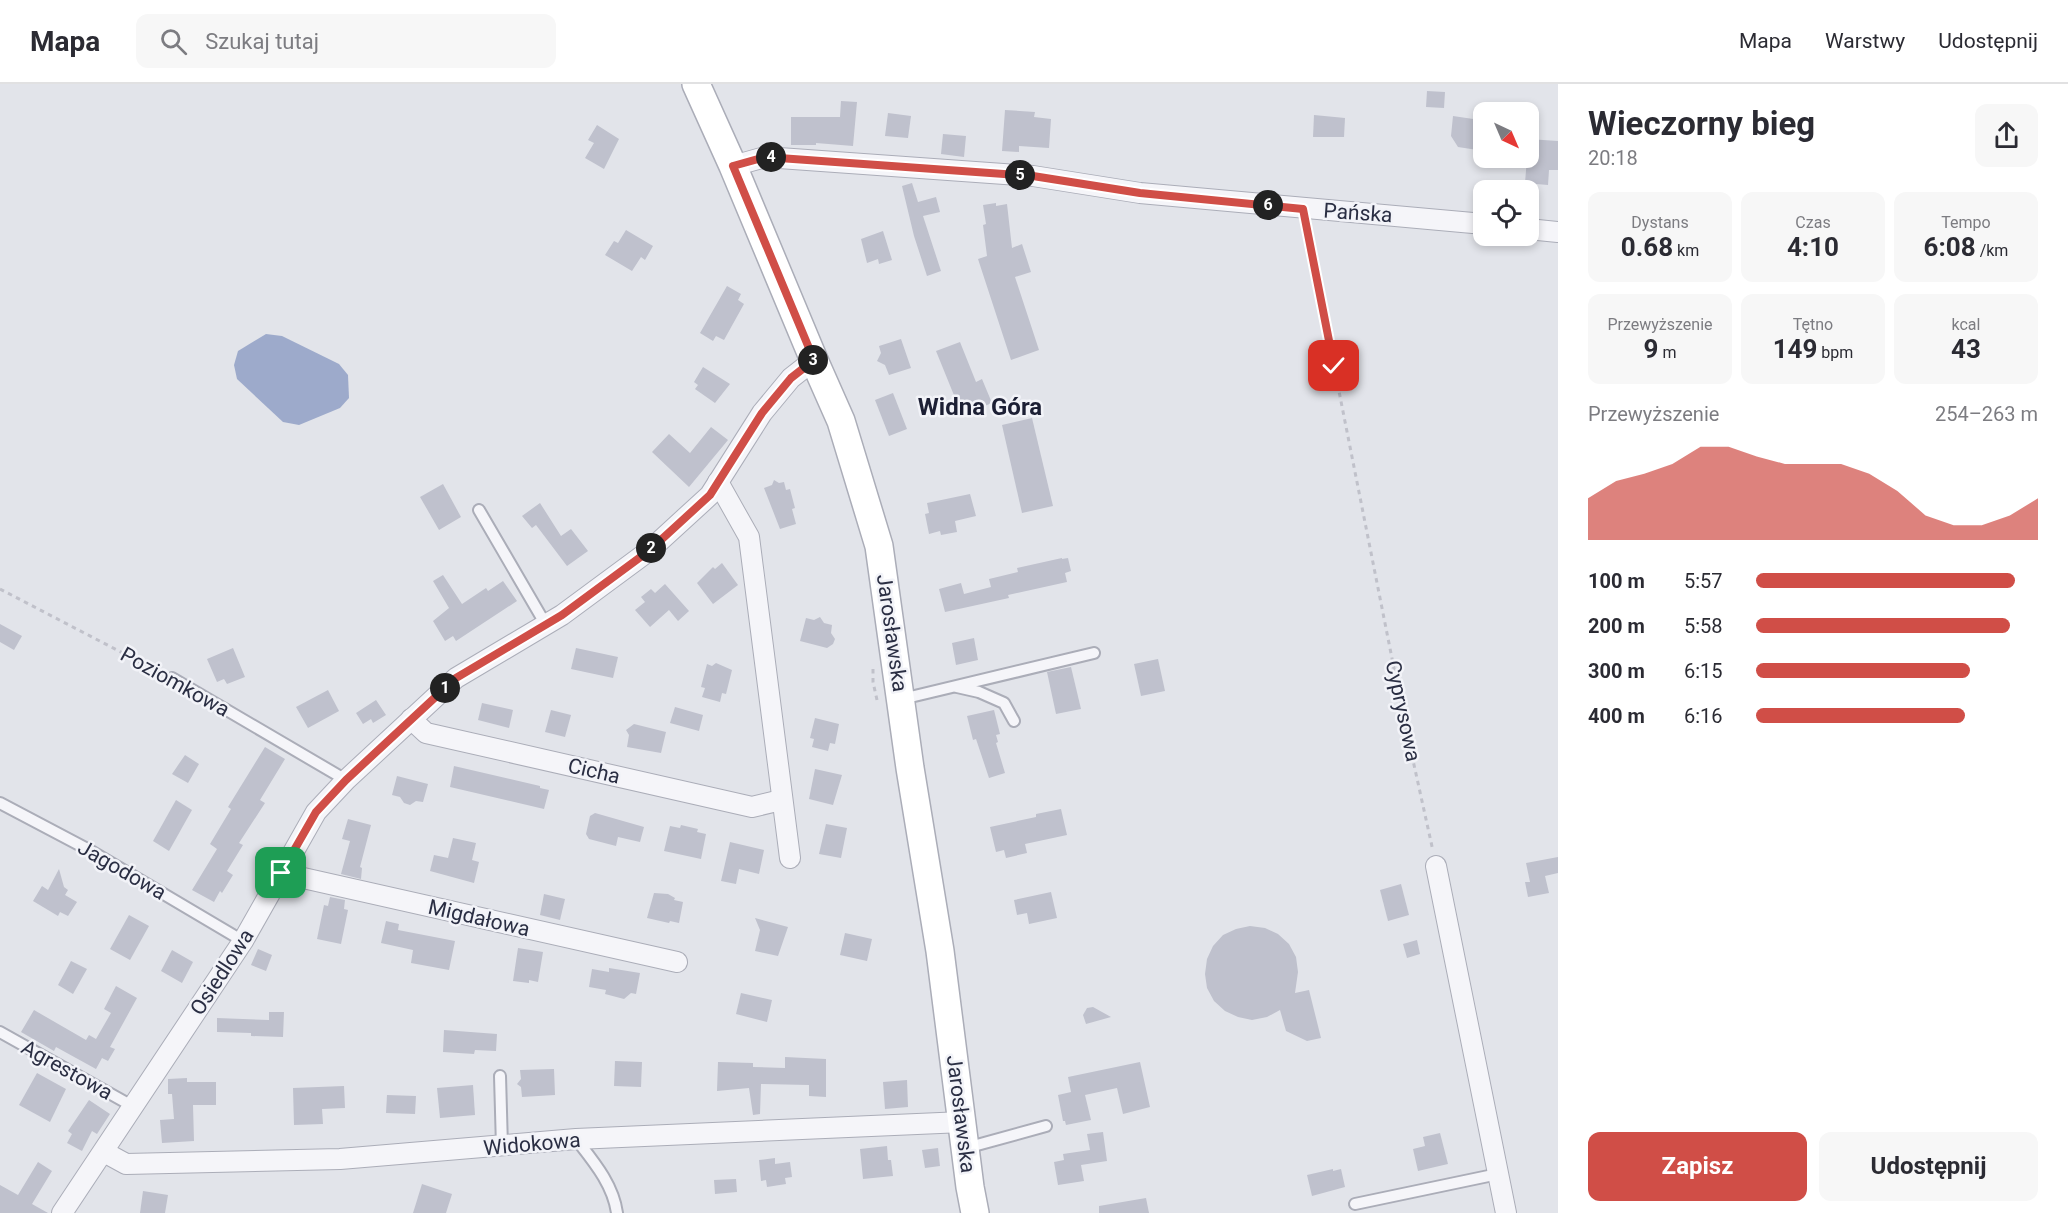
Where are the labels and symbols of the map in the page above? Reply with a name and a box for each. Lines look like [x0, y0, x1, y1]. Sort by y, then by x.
north arrow [1473, 102, 1539, 168]
pin: 4 [756, 142, 786, 172]
pin: 5 [1005, 160, 1035, 190]
pin: 6 [1253, 190, 1283, 220]
street label: Pańska [1323, 199, 1393, 227]
pin [1308, 340, 1359, 391]
pin: 3 [798, 345, 828, 375]
district label: Widna Góra [918, 393, 1042, 421]
pin: 2 [636, 533, 666, 563]
street label: Jarosławska [872, 573, 912, 693]
street label: Poziomkowa [116, 642, 234, 722]
street label: Cyprysowa [1381, 658, 1425, 764]
pin: 1 [430, 673, 460, 703]
street label: Cicha [566, 753, 622, 789]
street label: Jagodowa [74, 835, 170, 905]
pin [255, 847, 306, 898]
street label: Migdałowa [426, 895, 532, 941]
street label: Osiedlowa [185, 925, 259, 1019]
street label: Agrestowa [17, 1035, 117, 1105]
street label: Jarosławska [942, 1054, 980, 1174]
street label: Widokowa [482, 1128, 582, 1160]

